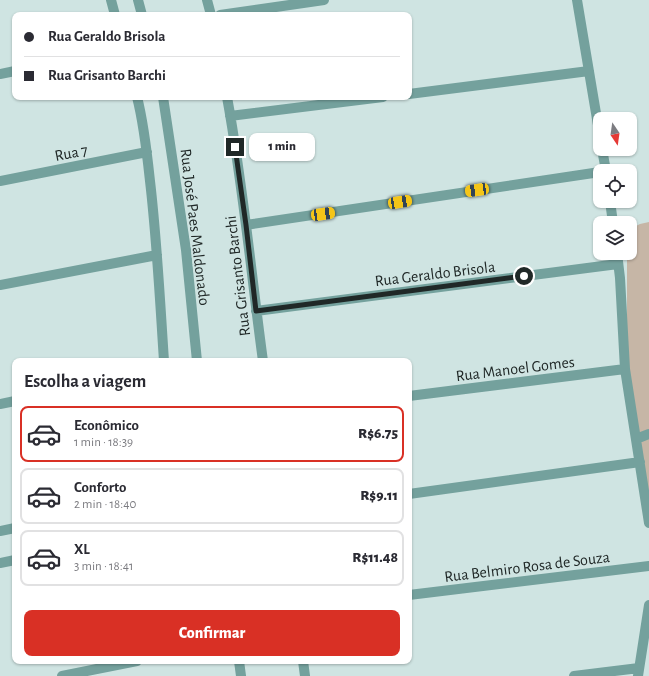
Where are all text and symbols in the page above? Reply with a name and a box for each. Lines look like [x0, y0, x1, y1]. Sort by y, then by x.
text: Rua Geraldo Brisola [48, 29, 166, 44]
text: Rua Grisanto Barchi [48, 68, 166, 83]
north arrow [593, 112, 637, 156]
map controls [593, 112, 637, 260]
callout: 1 min [249, 133, 315, 161]
route end [226, 138, 244, 156]
text: 1 min [268, 140, 296, 153]
street label: Rua 7 [53, 142, 89, 164]
street label: Rua José Paes Maldonado [177, 148, 213, 307]
button: locate [593, 164, 637, 208]
car [464, 182, 490, 198]
car [387, 194, 413, 210]
car [310, 206, 336, 222]
street label: Rua Grisanto Barchi [223, 215, 253, 337]
button: layers [593, 216, 637, 260]
street label: Rua Geraldo Brisola [374, 259, 496, 289]
route start [515, 267, 533, 285]
street label: Rua Manoel Gomes [455, 354, 576, 384]
text: Escolha a viagem [24, 373, 146, 391]
icon: car [26, 416, 62, 452]
text: Econômico [74, 418, 139, 433]
text: R$6.75 [358, 426, 398, 441]
text: 1 min · 18:39 [74, 436, 133, 449]
icon: car [26, 478, 62, 514]
text: Conforto [74, 480, 126, 495]
text: R$9.11 [360, 488, 398, 503]
text: 2 min · 18:40 [74, 498, 136, 511]
icon: car [26, 540, 62, 576]
text: XL [74, 542, 90, 557]
street label: Rua Belmiro Rosa de Souza [444, 549, 611, 585]
text: R$11.48 [352, 550, 398, 565]
text: 3 min · 18:41 [74, 560, 133, 573]
button: Confirmar [24, 610, 400, 656]

